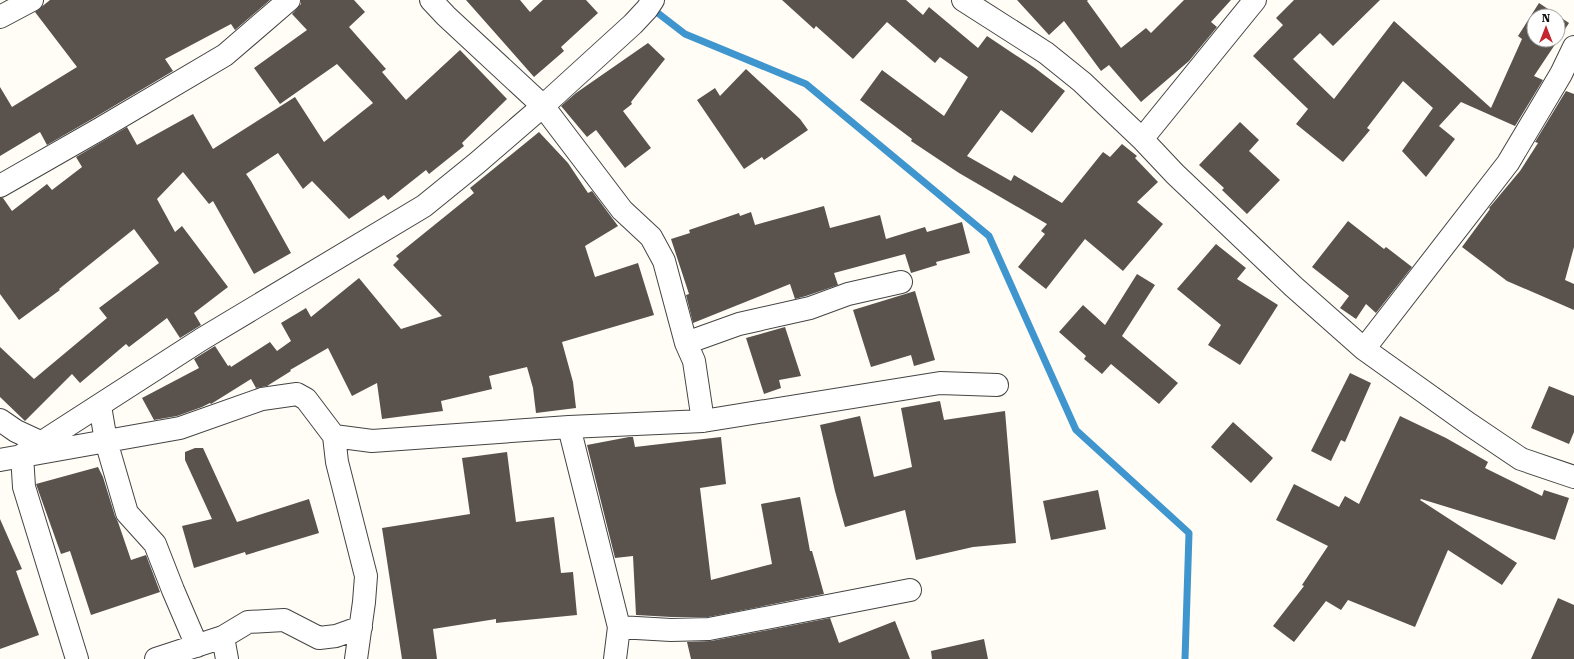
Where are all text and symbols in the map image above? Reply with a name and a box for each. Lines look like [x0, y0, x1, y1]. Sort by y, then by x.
north arrow [1526, 8, 1566, 48]
text: N [1542, 12, 1551, 25]

